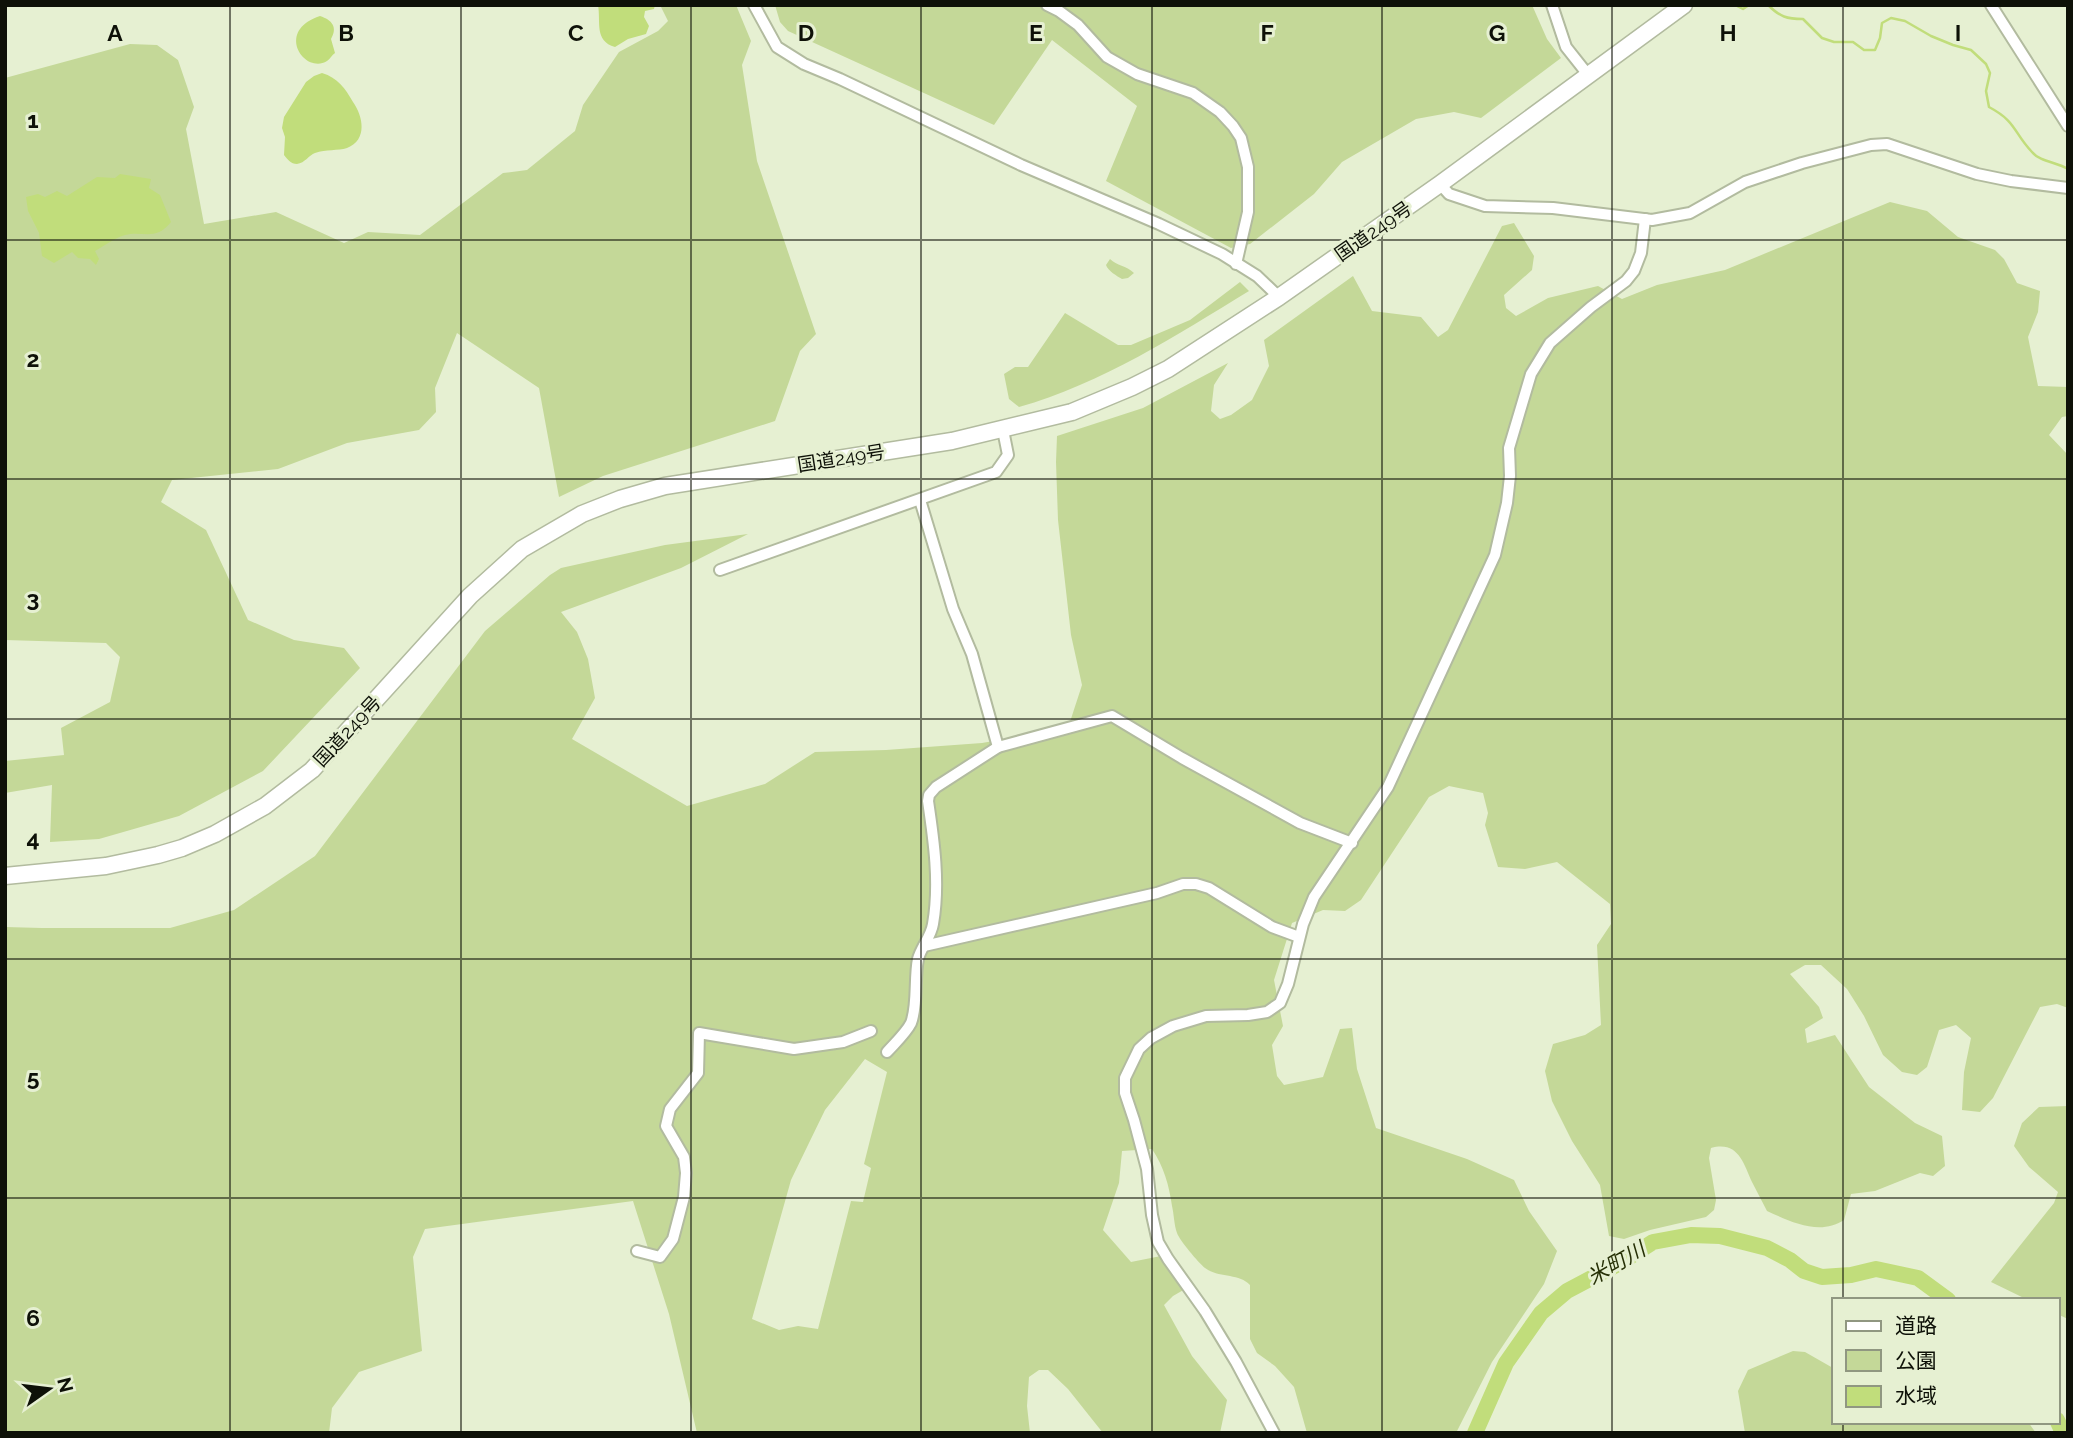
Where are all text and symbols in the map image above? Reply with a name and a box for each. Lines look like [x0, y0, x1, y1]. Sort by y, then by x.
text: A [107, 19, 123, 46]
text: B [338, 19, 354, 46]
text: C [568, 19, 584, 46]
text: D [798, 19, 814, 46]
text: E [1029, 19, 1043, 46]
text: F [1260, 19, 1274, 46]
text: G [1489, 19, 1505, 46]
text: H [1719, 19, 1737, 46]
text: I [1955, 19, 1961, 46]
text: 1 [27, 106, 39, 133]
street label: 国道249号 [1330, 197, 1416, 265]
text: 2 [27, 345, 39, 372]
street label: 国道249号 [796, 440, 886, 476]
text: 3 [27, 585, 39, 612]
street label: 国道249号 [309, 691, 385, 771]
text: 4 [26, 825, 40, 852]
text: 5 [27, 1064, 40, 1091]
water label: 米町川 [1582, 1235, 1651, 1290]
legend [1832, 1298, 2059, 1424]
text: 6 [26, 1304, 40, 1331]
text: 道路 [1895, 1313, 1937, 1338]
text: 公園 [1895, 1348, 1937, 1373]
north arrow [14, 1354, 84, 1424]
text: N [53, 1375, 78, 1395]
text: 水域 [1895, 1383, 1937, 1408]

